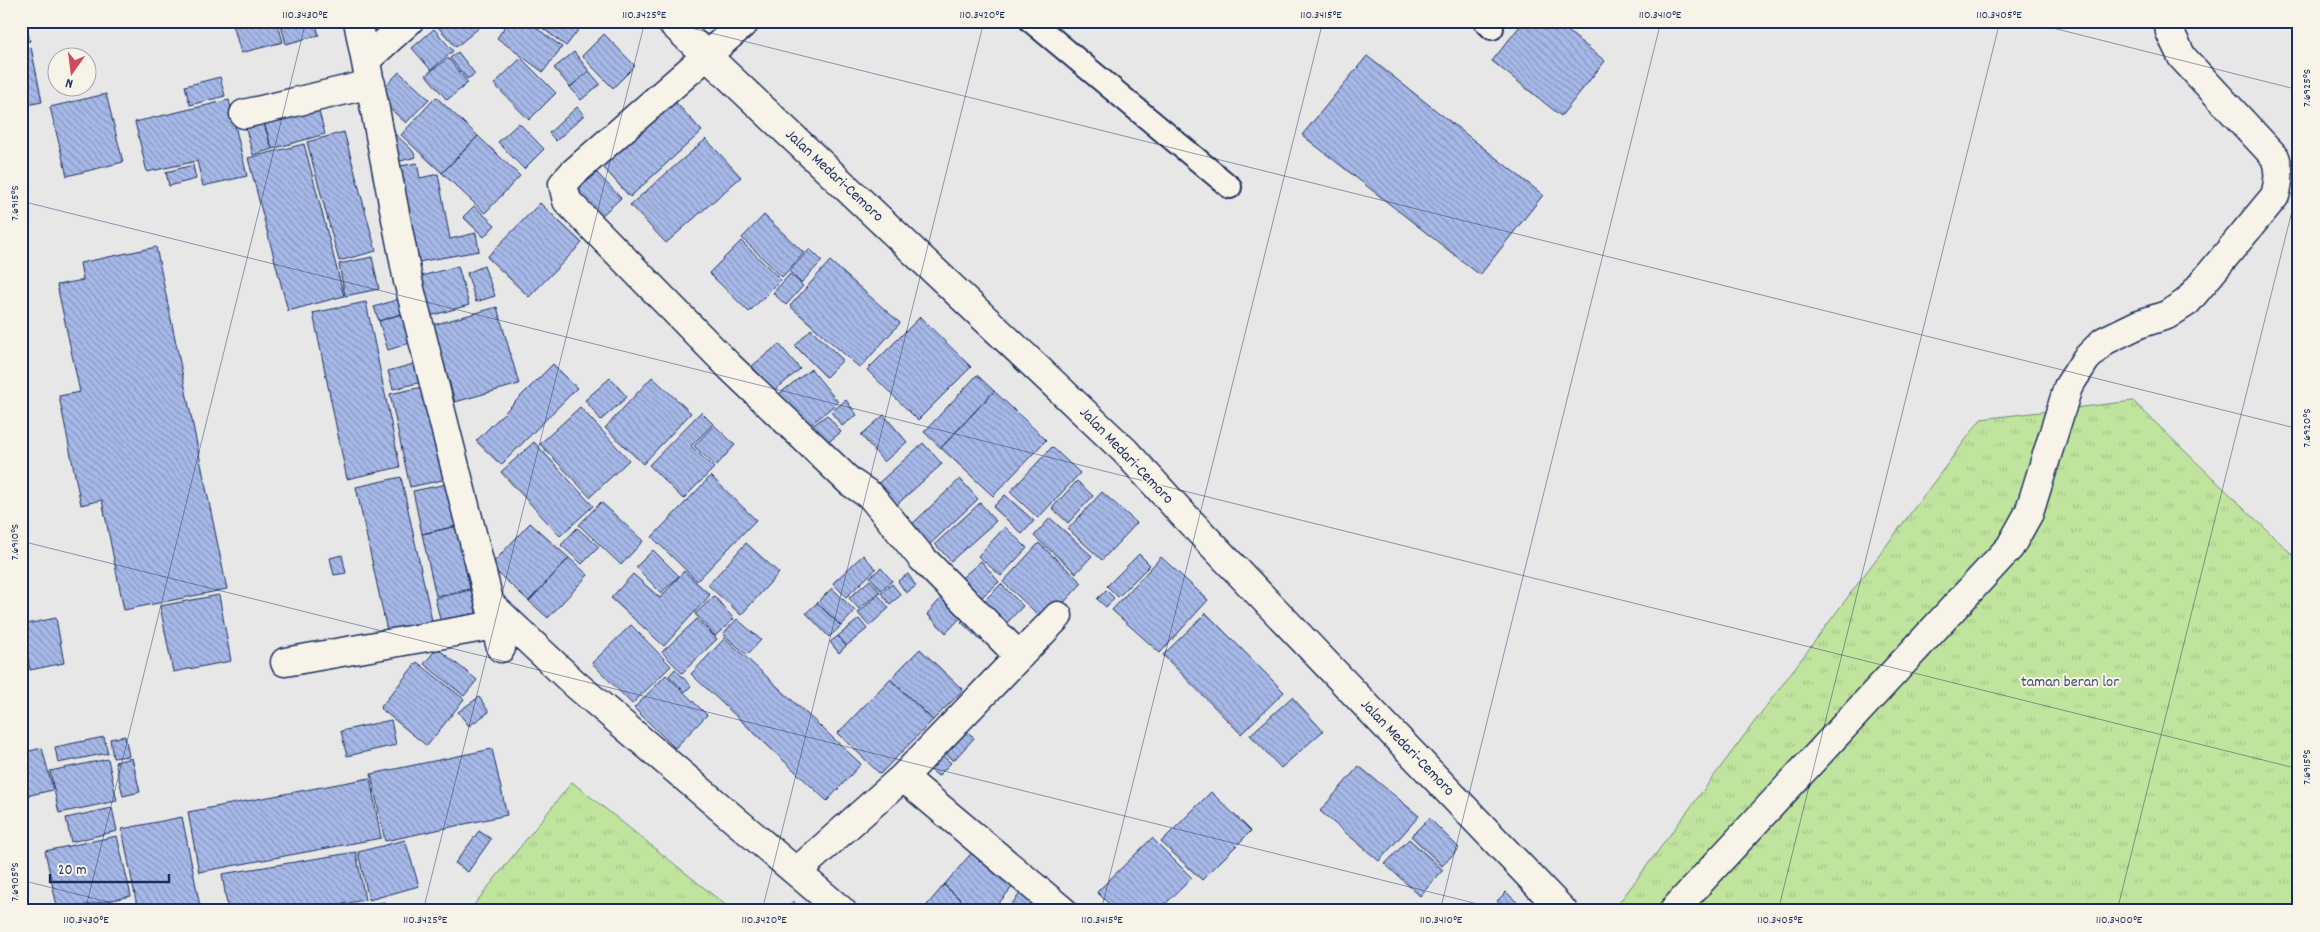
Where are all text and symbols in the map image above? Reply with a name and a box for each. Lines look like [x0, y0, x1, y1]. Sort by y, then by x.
text: 110.3430°E [282, 7, 328, 24]
text: 110.3425°E [622, 7, 667, 24]
text: 110.3420°E [959, 7, 1005, 24]
text: 110.3415°E [1300, 7, 1342, 24]
text: 110.3410°E [1639, 7, 1682, 24]
text: 110.3405°E [1976, 7, 2022, 24]
north arrow [48, 48, 98, 98]
text: 7.6925°S [2299, 69, 2316, 107]
text: N [63, 72, 75, 93]
street label: Jalan Medari-Cemoro [780, 124, 888, 228]
text: 7.6915°S [7, 185, 24, 221]
street label: Jalan Medari-Cemoro [1073, 402, 1179, 510]
text: 7.6920°S [2299, 409, 2316, 447]
text: 7.6910°S [7, 524, 24, 560]
park label: taman beran lor [2021, 671, 2119, 694]
street label: Jalan Medari-Cemoro [1354, 694, 1460, 802]
text: 7.6915°S [2299, 749, 2316, 785]
scale bar [50, 852, 169, 884]
text: 20 m [58, 860, 86, 882]
text: 7.6905°S [7, 862, 24, 902]
text: 110.3430°E [63, 912, 109, 929]
text: 110.3425°E [403, 912, 448, 929]
text: 110.3420°E [741, 912, 787, 929]
text: 110.3415°E [1081, 912, 1123, 929]
text: 110.3410°E [1420, 912, 1463, 929]
text: 110.3405°E [1757, 912, 1803, 929]
text: 110.3400°E [2096, 912, 2143, 929]

